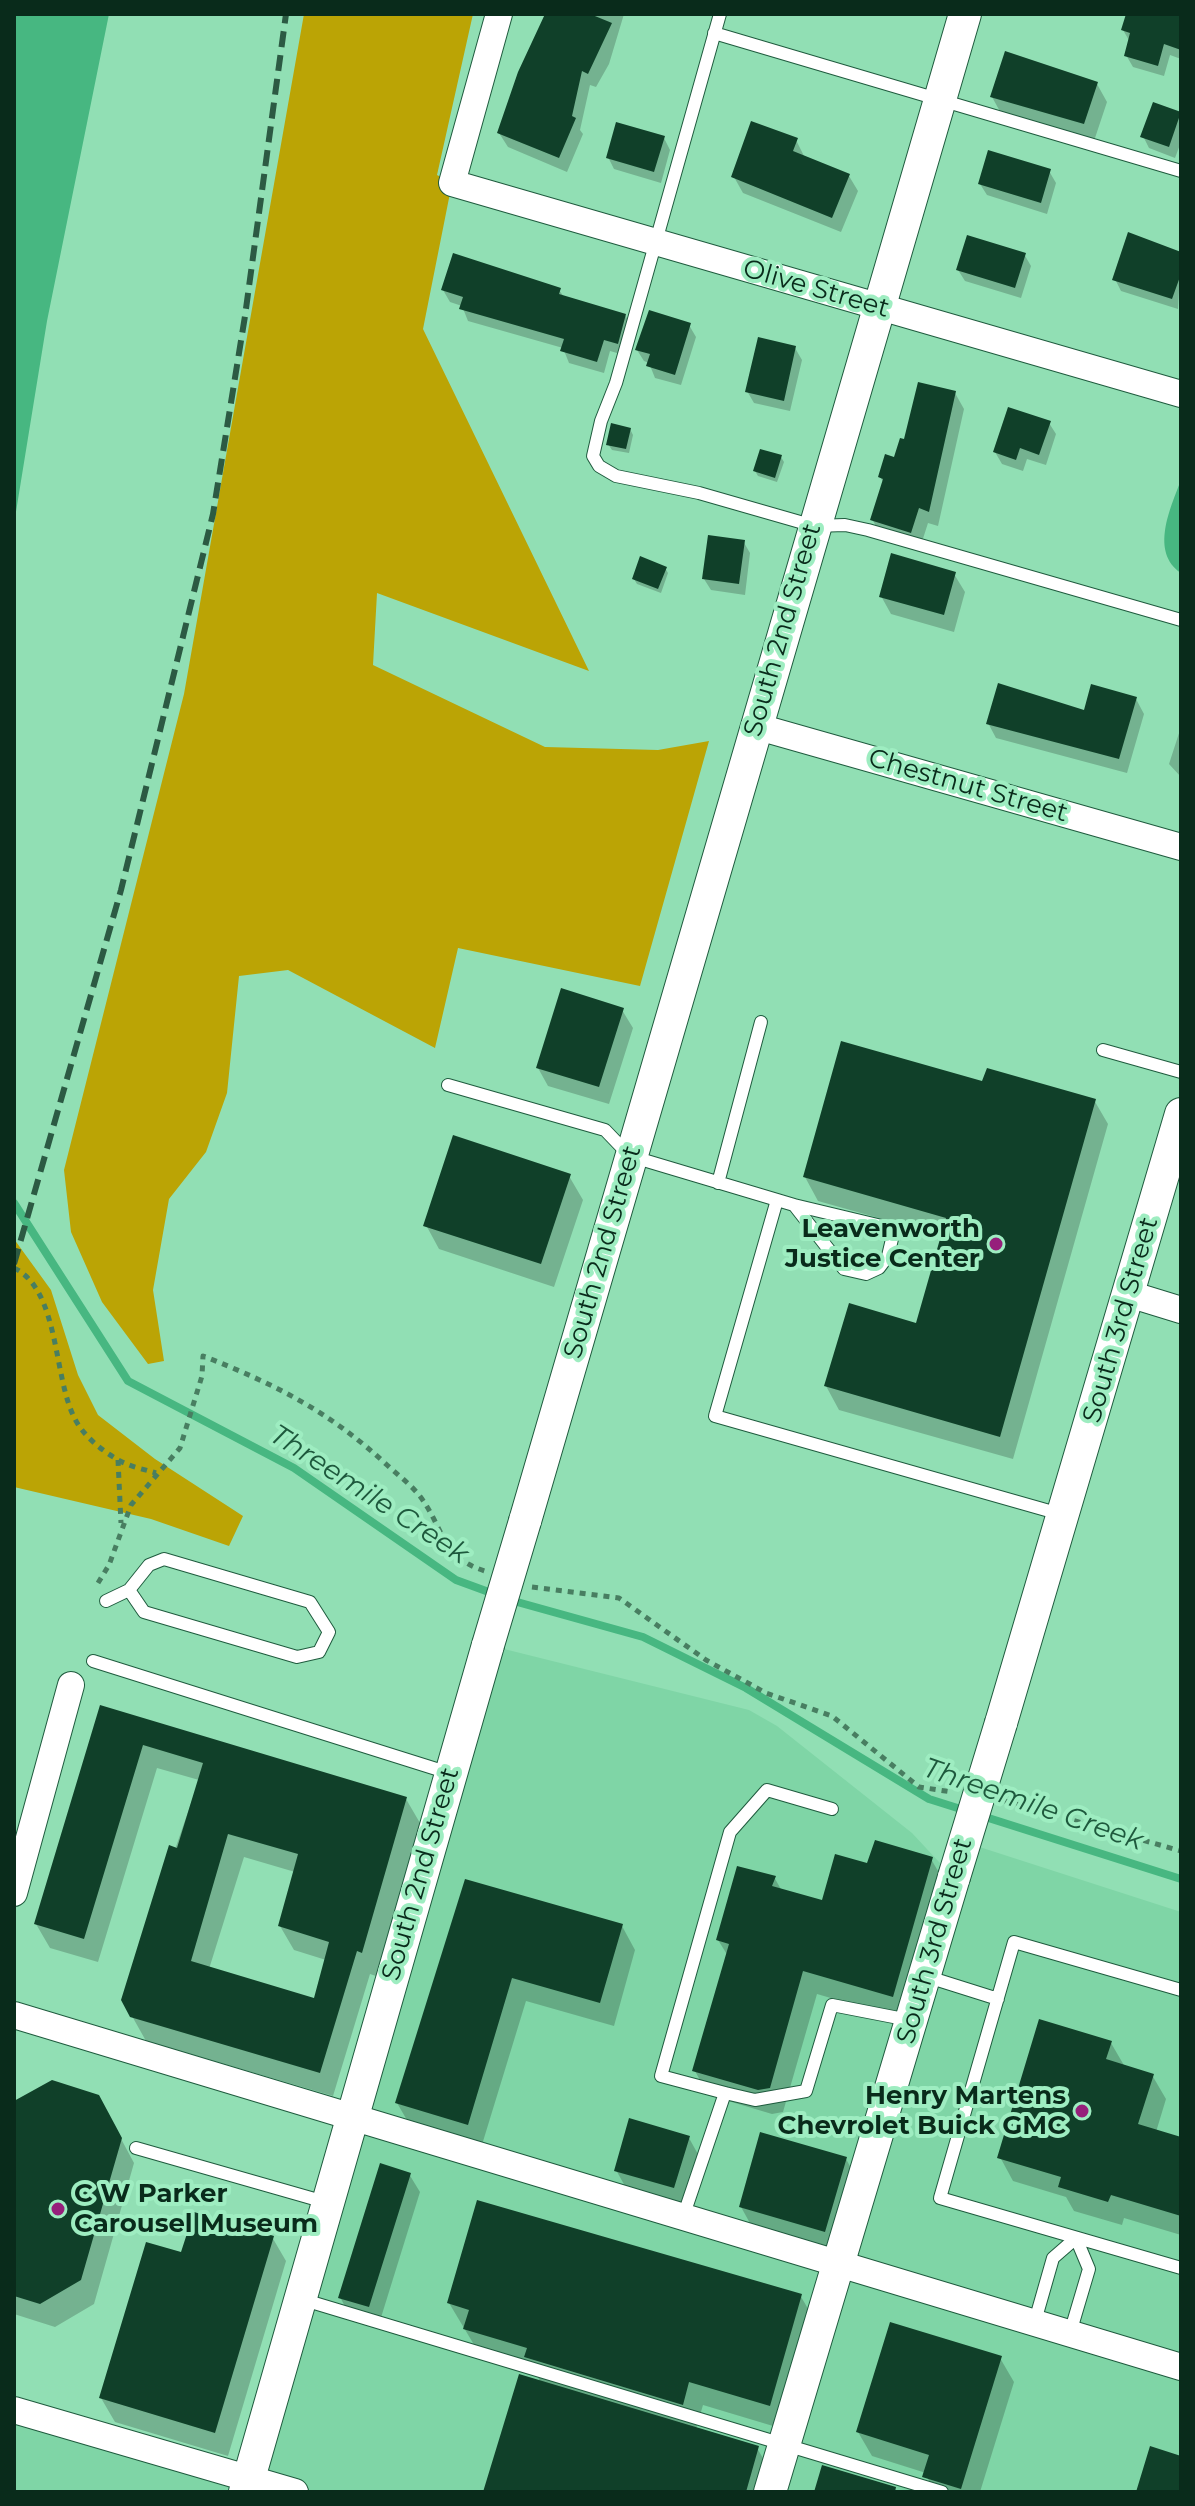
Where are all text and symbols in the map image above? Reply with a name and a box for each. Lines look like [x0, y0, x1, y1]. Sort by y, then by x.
street label: Olive Street [739, 253, 893, 325]
street label: South 2nd Street [738, 520, 828, 740]
street label: Chestnut Street [865, 743, 1071, 829]
street label: South 2nd Street [558, 1142, 648, 1362]
place label: Leavenworth Justice Center [785, 1213, 980, 1274]
street label: South 3rd Street [1077, 1214, 1165, 1426]
marker: Leavenworth Justice Center [987, 1235, 1005, 1253]
water label: Threemile Creek [263, 1418, 475, 1572]
water label: Threemile Creek [919, 1752, 1147, 1858]
street label: South 2nd Street [376, 1764, 466, 1984]
street label: South 3rd Street [891, 1835, 979, 2047]
place label: Henry Martens Chevrolet Buick GMC [778, 2080, 1066, 2142]
marker: Henry Martens Chevrolet Buick GMC [1073, 2102, 1091, 2120]
place label: C W Parker Carousel Museum [74, 2178, 318, 2240]
marker: C W Parker Carousel Museum [49, 2200, 67, 2218]

